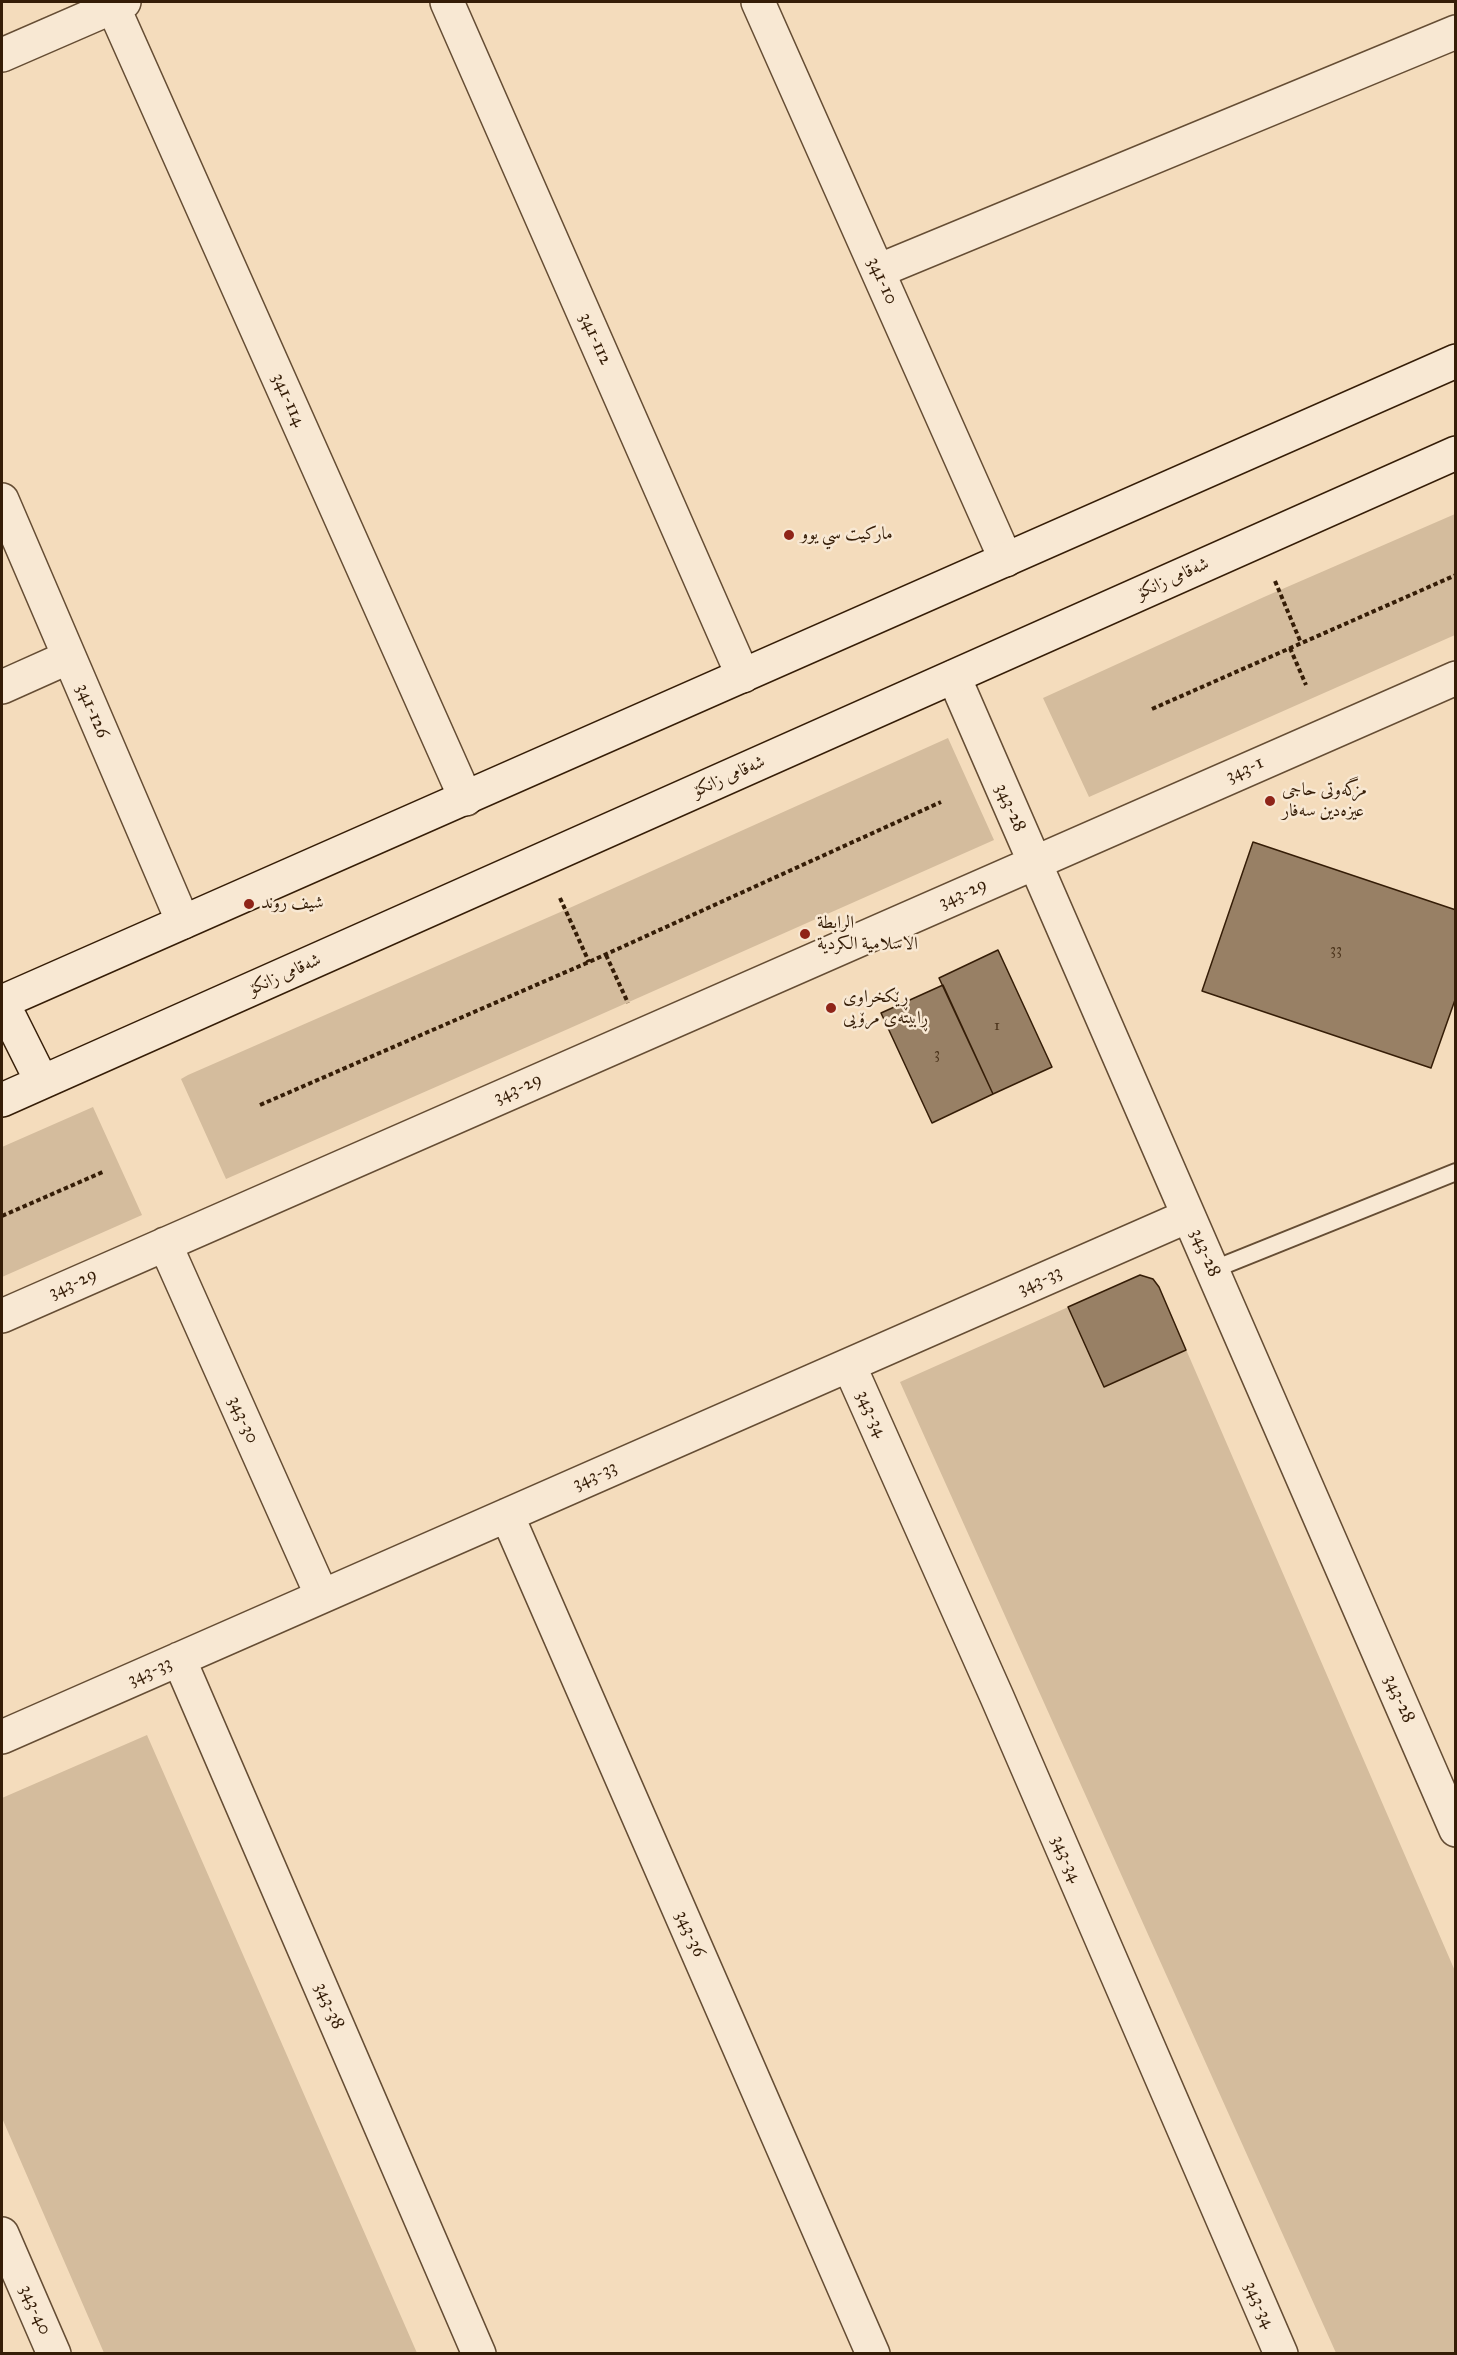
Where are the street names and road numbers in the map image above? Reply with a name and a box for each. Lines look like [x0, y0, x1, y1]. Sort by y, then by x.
street label: 341-10 [862, 254, 902, 308]
street label: 341-112 [574, 310, 616, 368]
street label: 341-114 [267, 370, 309, 430]
street label: شەقامی زانکۆ [1133, 553, 1213, 605]
street label: 341-126 [71, 681, 113, 741]
street label: شەقامی زانکۆ [689, 751, 769, 803]
street label: 343-1 [1223, 752, 1267, 788]
street label: 343-28 [990, 781, 1030, 835]
street label: 343-29 [936, 874, 990, 914]
street label: شەقامی زانکۆ [245, 949, 325, 1001]
street label: 343-29 [491, 1069, 545, 1109]
street label: 343-28 [1185, 1226, 1225, 1280]
street label: 343-33 [1014, 1262, 1066, 1300]
street label: 343-29 [46, 1264, 100, 1304]
street label: 343-34 [851, 1387, 891, 1441]
street label: 343-30 [223, 1393, 263, 1447]
street label: 343-33 [569, 1457, 621, 1495]
street label: 343-33 [124, 1653, 176, 1691]
street label: 343-28 [1379, 1672, 1419, 1726]
street label: 343-34 [1046, 1832, 1086, 1886]
street label: 343-36 [670, 1908, 710, 1960]
street label: 343-38 [310, 1979, 348, 2033]
street label: 343-34 [1239, 2278, 1279, 2332]
street label: 343-40 [14, 2282, 56, 2338]

